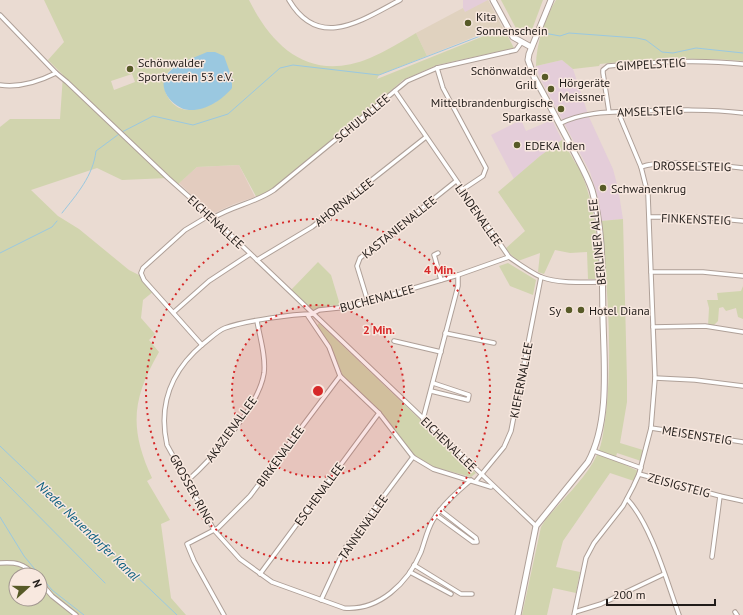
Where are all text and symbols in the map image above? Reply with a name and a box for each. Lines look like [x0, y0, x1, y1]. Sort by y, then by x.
place label: Kita Sonnenschein [476, 9, 548, 38]
marker: Kita Sonnenschein [463, 18, 473, 28]
place label: Schönwalder Sportverein 53 e.V. [138, 55, 233, 84]
street label: GIMPELSTEIG [616, 55, 686, 73]
place label: Schönwalder Grill [471, 63, 537, 92]
marker: Schönwalder Sportverein 53 e.V. [125, 64, 135, 74]
marker: Schönwalder Grill [540, 72, 550, 82]
place label: Hörgeräte Meissner [559, 75, 610, 104]
marker: Hörgeräte Meissner [546, 84, 556, 94]
street label: SCHULALLEE [331, 91, 393, 145]
place label: Mittelbrandenburgische Sparkasse [431, 95, 553, 124]
street label: AMSELSTEIG [617, 102, 683, 120]
marker: Mittelbrandenburgische Sparkasse [556, 104, 566, 114]
place label: EDEKA Iden [525, 138, 585, 153]
marker: EDEKA Iden [512, 140, 522, 150]
street label: DROSSELSTEIG [653, 158, 731, 174]
street label: AHORNALLEE [311, 174, 377, 230]
street label: LINDENALLEE [452, 181, 506, 249]
place label: Schwanenkrug [611, 181, 686, 196]
marker: Schwanenkrug [598, 183, 608, 193]
street label: EICHENALLEE [185, 192, 247, 252]
street label: KASTANIENALLEE [359, 192, 439, 262]
street label: BERLINER ALLEE [585, 198, 609, 286]
street label: FINKENSTEIG [661, 210, 731, 228]
text: 4 Min. [424, 262, 456, 277]
street label: BUCHENALLEE [338, 281, 416, 315]
place label: Sy [549, 303, 561, 318]
place label: Hotel Diana [589, 303, 650, 318]
marker: Sy [564, 305, 574, 315]
marker: Hotel Diana [576, 305, 586, 315]
text: 2 Min. [363, 322, 395, 337]
street label: KIEFERNALLEE [506, 341, 536, 419]
centre of rings [311, 384, 325, 398]
street label: AKAZIENALLEE [202, 393, 260, 465]
street label: EICHENALLEE [418, 414, 480, 474]
street label: MEISENSTEIG [661, 422, 733, 448]
street label: BIRKENALLEE [253, 423, 307, 489]
street label: GROSSER RING [167, 451, 217, 527]
street label: ESCHENALLEE [291, 459, 347, 529]
street label: ZEISIGSTEIG [646, 469, 712, 501]
water label: Nieder Neuendorfer Kanal [33, 478, 143, 584]
street label: TANNENALLEE [335, 492, 391, 562]
north arrow [8, 567, 48, 607]
scale bar [607, 581, 715, 607]
text: 200 m [613, 587, 646, 602]

